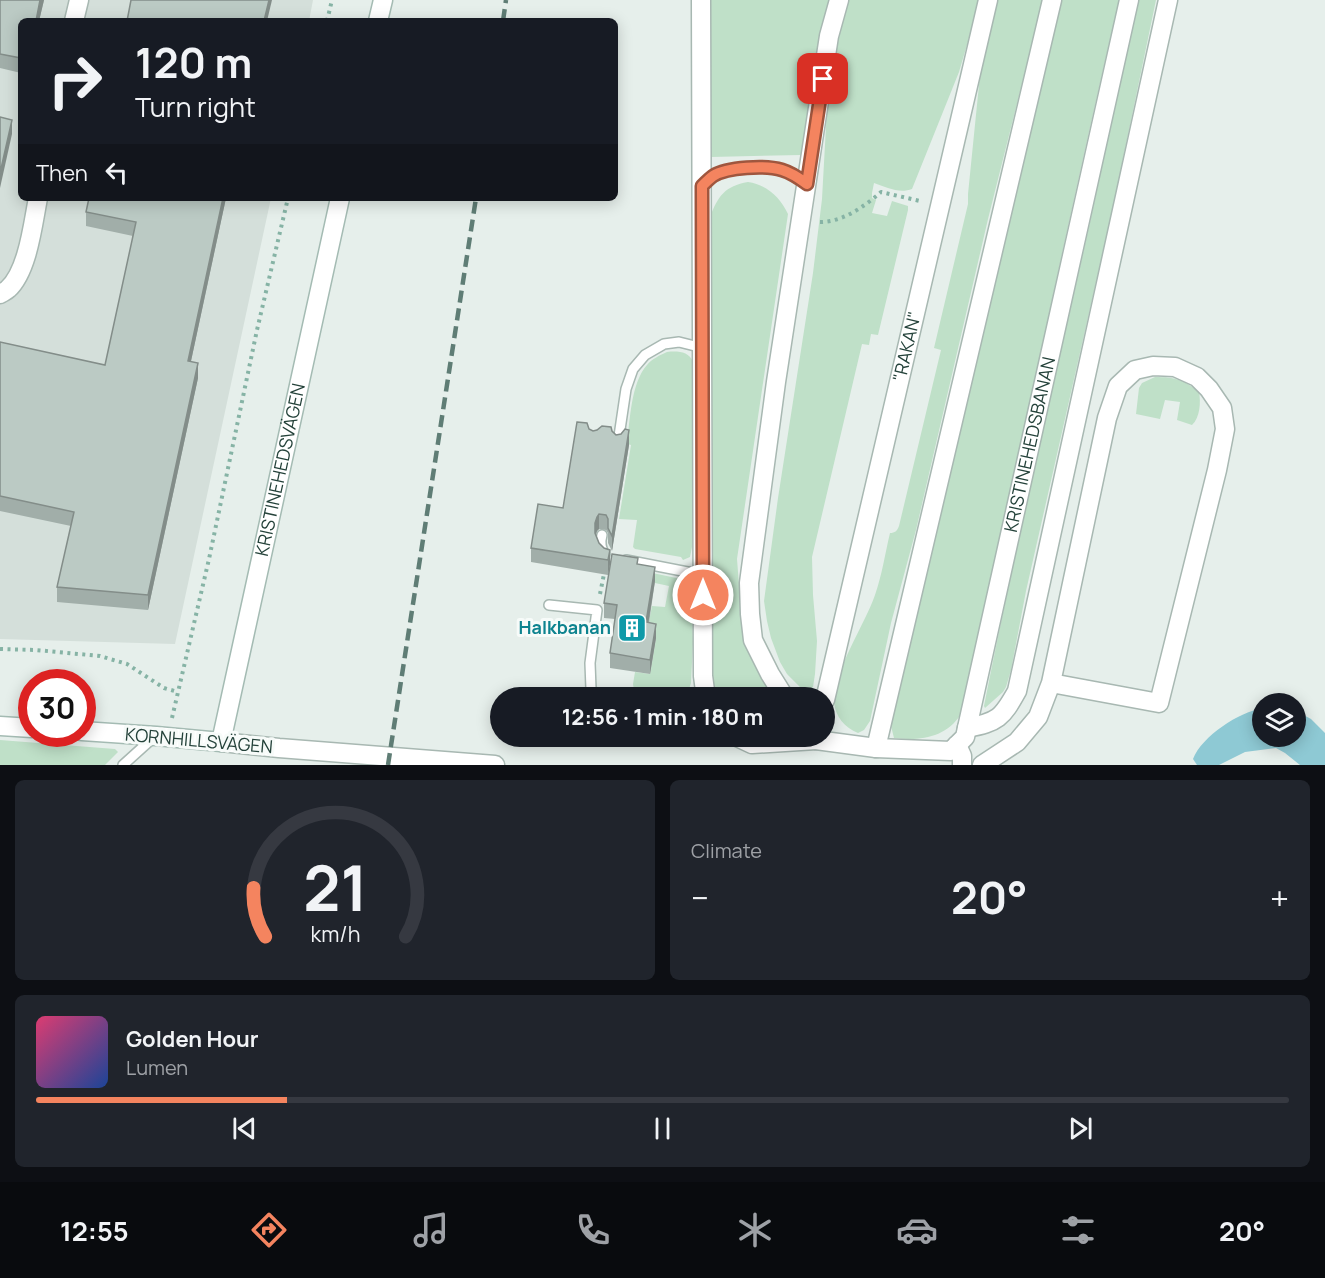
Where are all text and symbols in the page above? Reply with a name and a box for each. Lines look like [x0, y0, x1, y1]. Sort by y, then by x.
text: 120 m [135, 33, 252, 91]
icon: right [36, 42, 114, 120]
pin [797, 53, 848, 104]
icon: arrive [806, 62, 839, 95]
text: Turn right [135, 88, 256, 125]
icon: left [100, 156, 133, 189]
text: Then [36, 158, 88, 188]
street label: "RAKAN" [887, 309, 926, 384]
street label: KRISTINEHEDSBANAN [998, 354, 1060, 534]
street label: KRISTINEHEDSVÄGEN [249, 381, 310, 558]
position arrow [671, 563, 735, 627]
building icon: Halkbanan [616, 612, 648, 644]
place label: Halkbanan [519, 615, 611, 639]
speed limit sign: 30 [18, 669, 96, 747]
map controls [1252, 693, 1306, 747]
button: layers [1252, 693, 1306, 747]
text: 12:56 · 1 min · 180 m [562, 702, 763, 732]
street label: KORNHILLSVÄGEN [124, 722, 274, 758]
text: Climate [691, 837, 762, 864]
text: 21 [303, 844, 367, 930]
text: 20° [951, 866, 1028, 928]
text: − [691, 875, 709, 920]
text: + [1270, 875, 1289, 920]
text: km/h [310, 919, 360, 948]
text: Golden Hour [126, 1024, 259, 1054]
text: Lumen [126, 1054, 188, 1081]
icon: previous [228, 1112, 261, 1145]
icon: pause [646, 1112, 679, 1145]
icon: next [1064, 1112, 1097, 1145]
icon: directions [248, 1209, 290, 1251]
icon: music [410, 1209, 452, 1251]
icon: phone [572, 1209, 614, 1251]
icon: climate [734, 1209, 776, 1251]
icon: car [896, 1209, 938, 1251]
icon: filters [1057, 1209, 1099, 1251]
text: 12:55 [60, 1212, 129, 1249]
text: 20° [1219, 1212, 1265, 1249]

